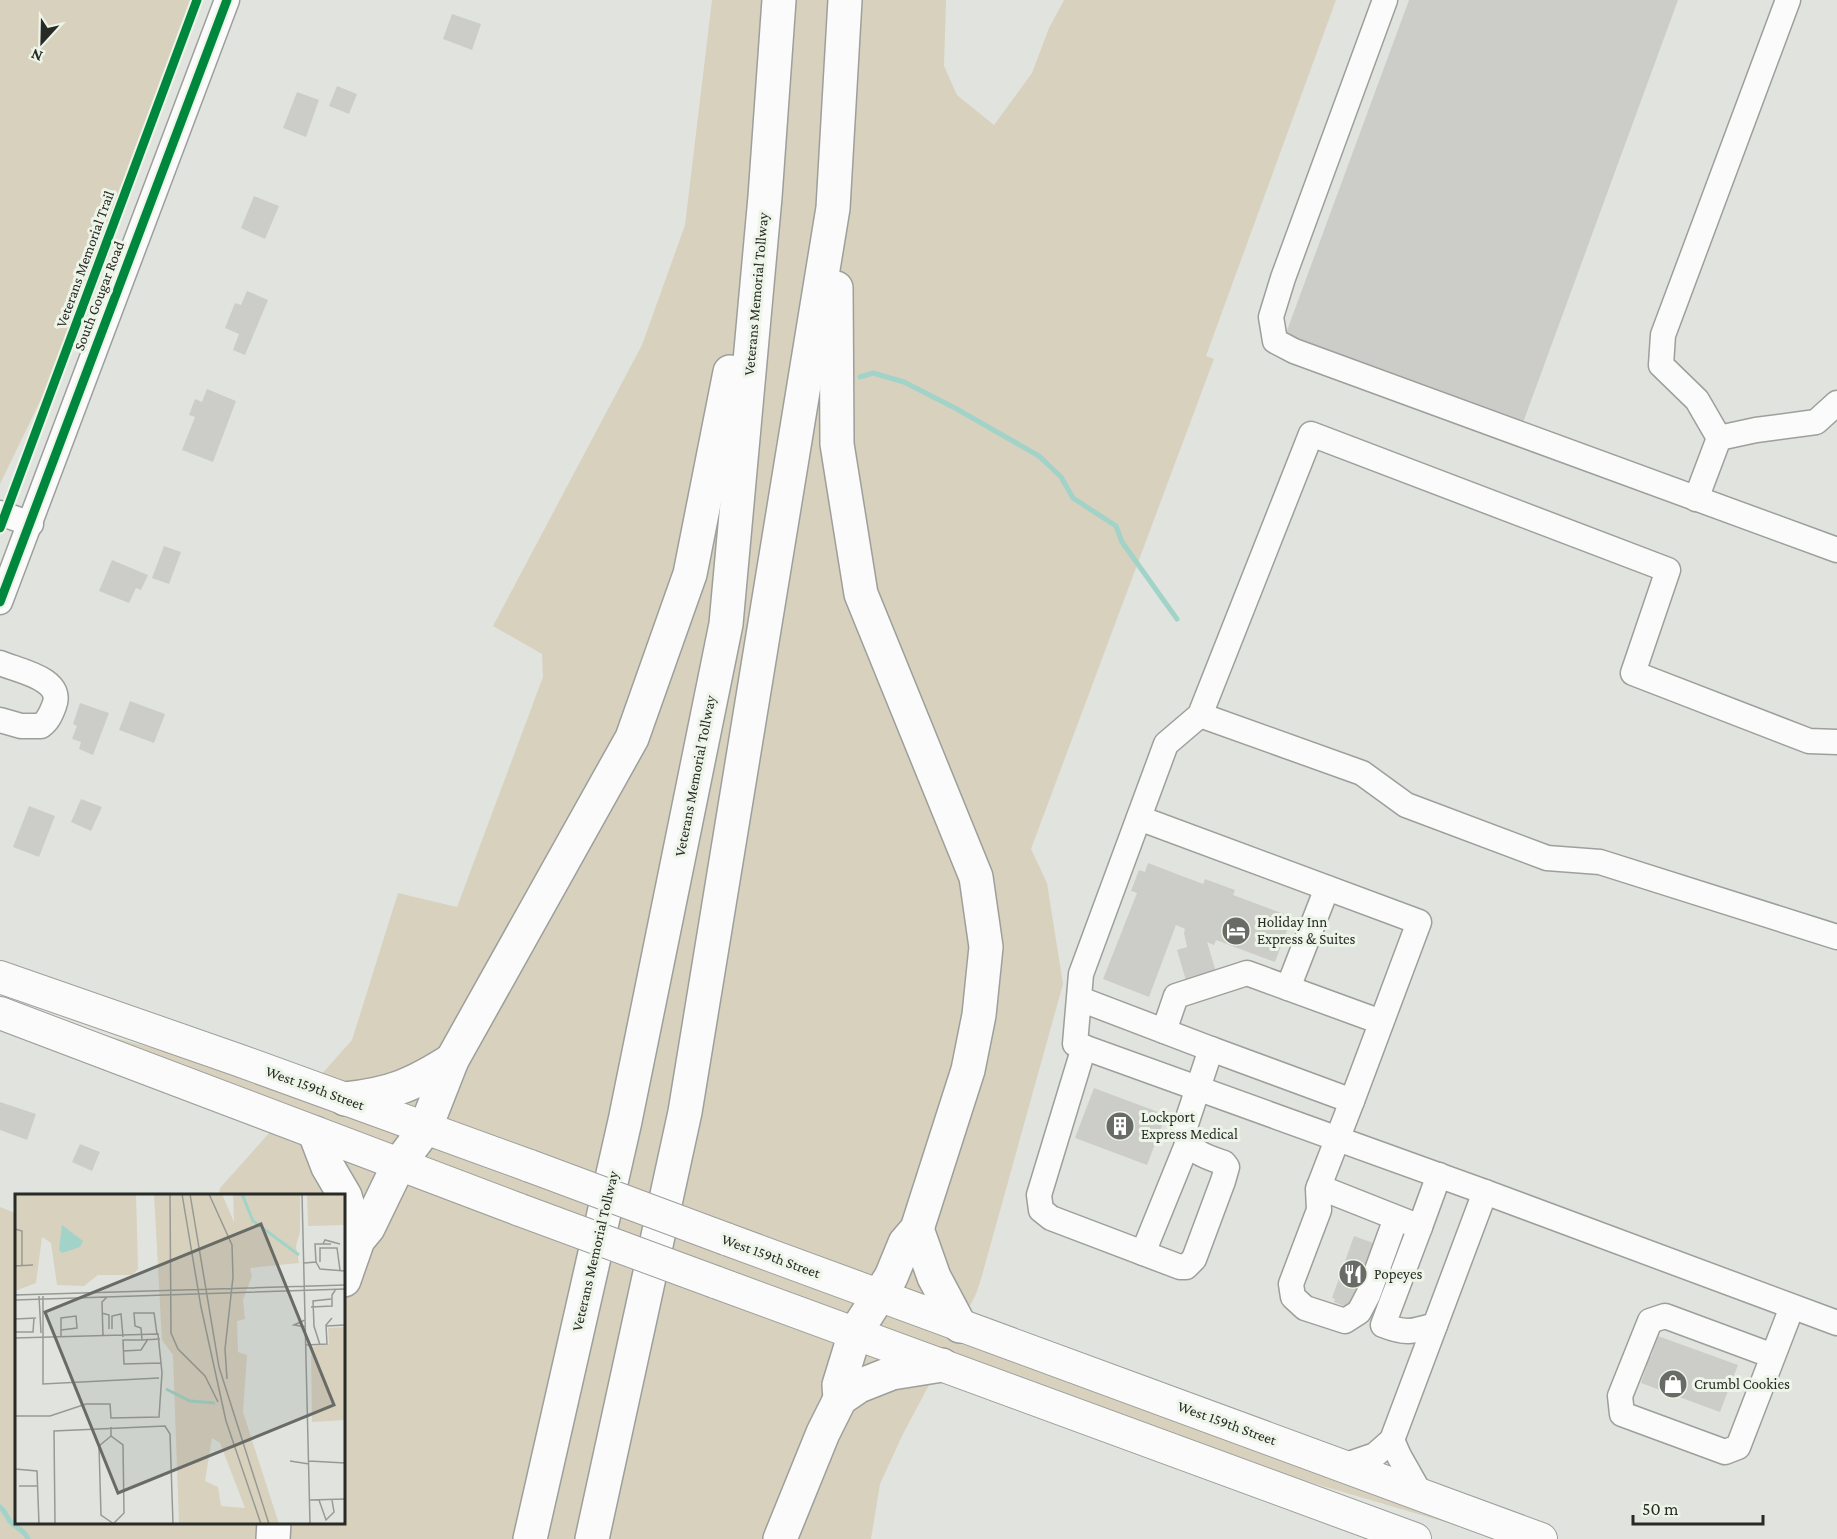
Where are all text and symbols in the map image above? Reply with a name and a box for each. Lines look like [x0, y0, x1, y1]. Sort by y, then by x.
north arrow [12, 12, 72, 72]
text: N [28, 45, 45, 65]
street label: Veterans Memorial Trail [53, 188, 117, 329]
street label: Veterans Memorial Tollway [741, 212, 772, 376]
street label: South Gougar Road [71, 239, 128, 353]
street label: Veterans Memorial Tollway [672, 694, 719, 858]
place label: Holiday Inn Express & Suites [1257, 914, 1356, 948]
hotel icon: Holiday Inn Express & Suites [1220, 915, 1252, 947]
street label: West 159th Street [263, 1063, 367, 1114]
place label: Lockport Express Medical [1141, 1109, 1238, 1143]
building icon: Lockport Express Medical [1104, 1110, 1136, 1142]
street label: Veterans Memorial Tollway [569, 1169, 622, 1333]
inset map [15, 1194, 345, 1524]
street label: West 159th Street [719, 1231, 823, 1282]
restaurant icon: Popeyes [1337, 1258, 1369, 1290]
place label: Popeyes [1374, 1266, 1422, 1283]
shop icon: Crumbl Cookies [1657, 1368, 1689, 1400]
place label: Crumbl Cookies [1694, 1376, 1790, 1392]
street label: West 159th Street [1175, 1398, 1279, 1449]
scale bar [1633, 1488, 1764, 1526]
text: 50 m [1642, 1499, 1679, 1519]

